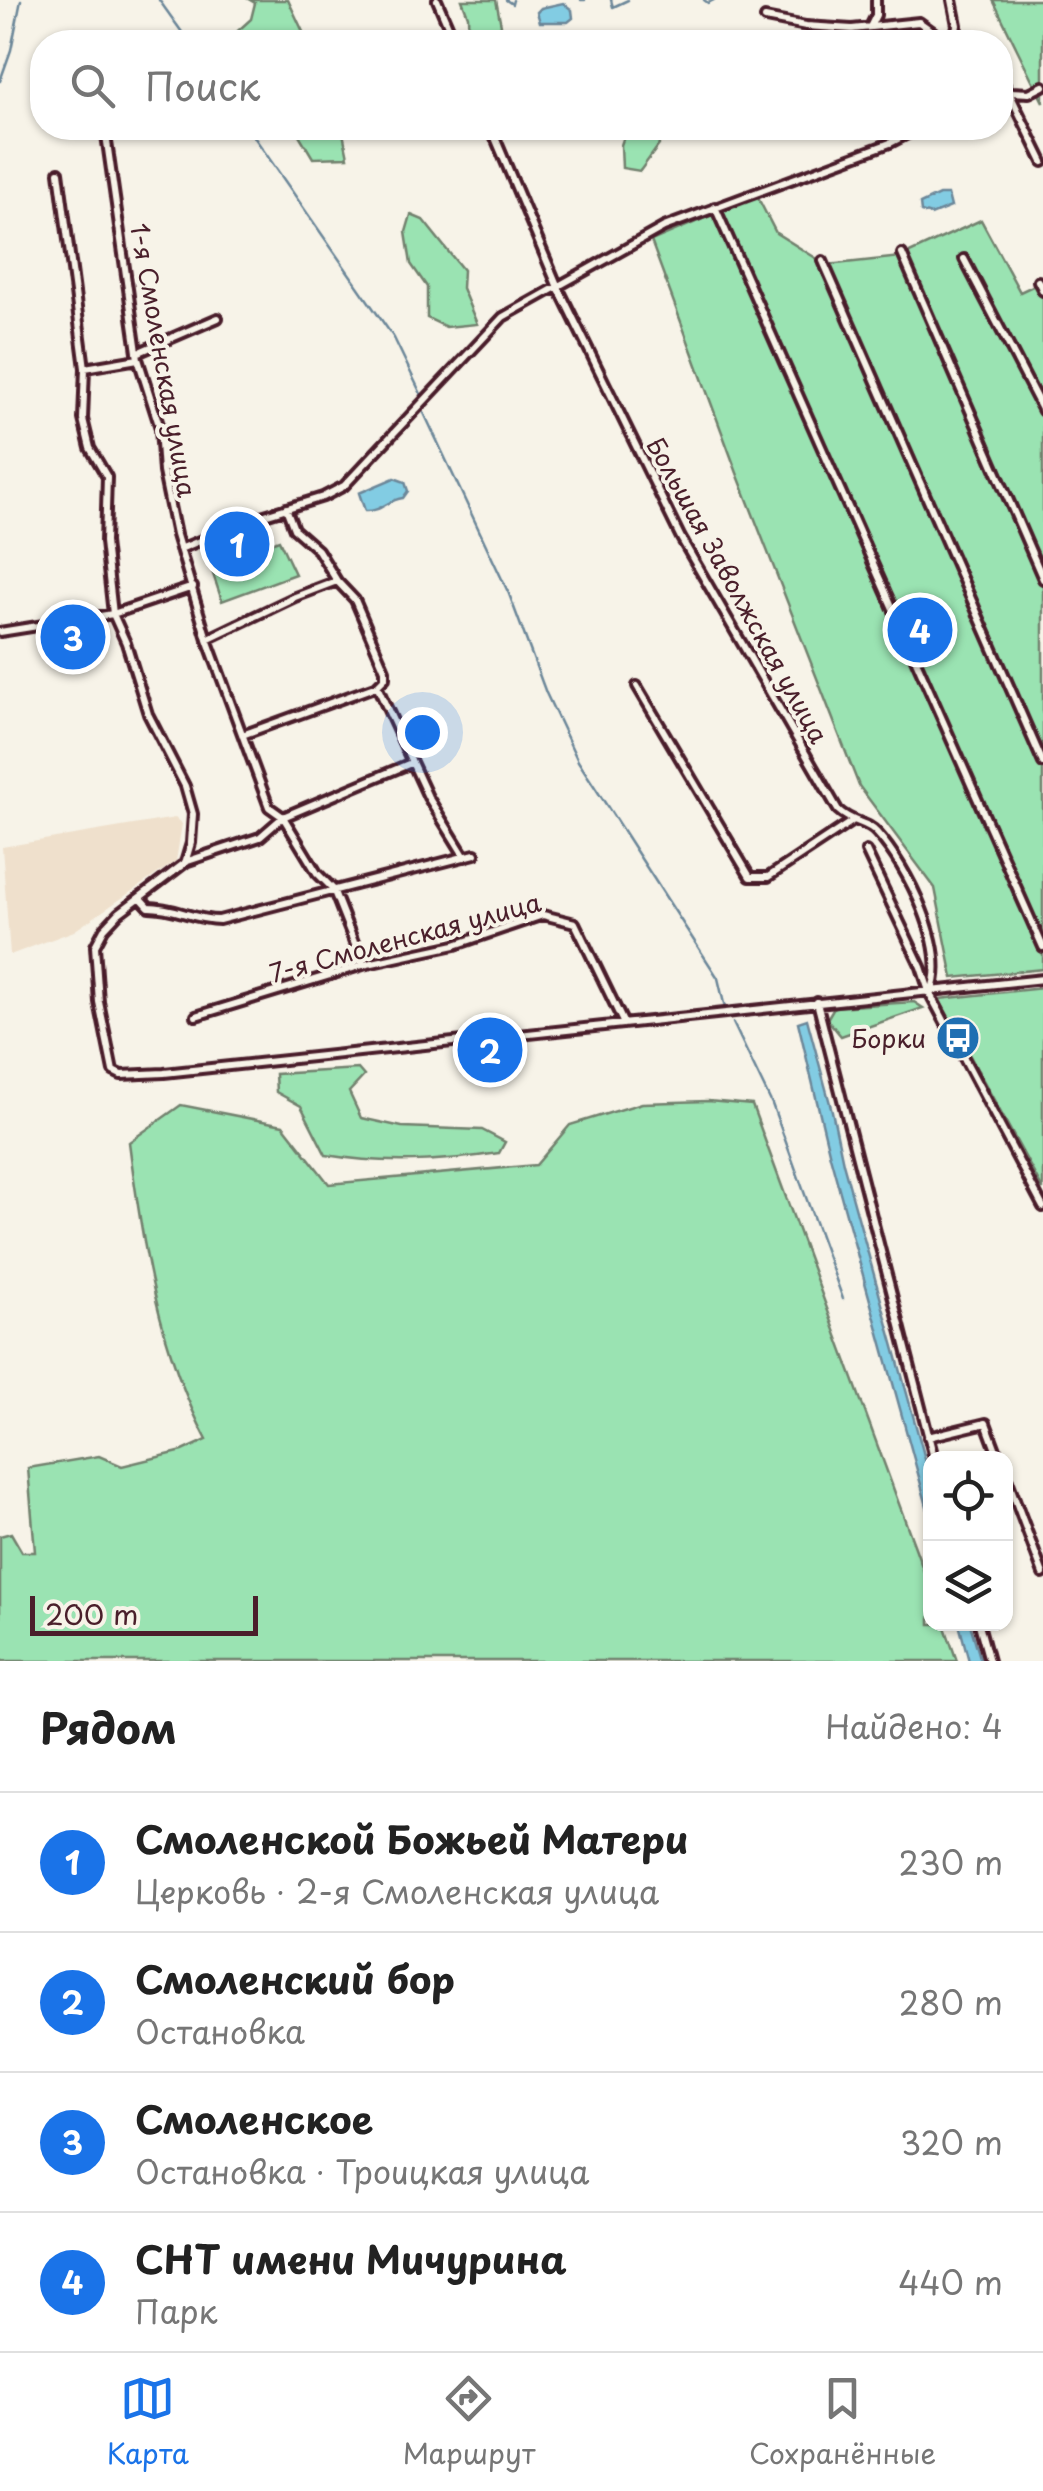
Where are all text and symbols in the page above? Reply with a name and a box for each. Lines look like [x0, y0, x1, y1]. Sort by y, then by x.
search box [30, 30, 1013, 140]
text: Поиск [145, 57, 260, 114]
icon: search [65, 58, 120, 113]
street label: 1-я Смоленская улица [121, 220, 207, 500]
street label: Большая Заволжская улица [638, 430, 838, 750]
pin: 1 [204, 506, 270, 582]
pin: 4 [888, 592, 952, 668]
pin: 3 [40, 600, 106, 674]
your location [397, 707, 448, 758]
street label: 7-я Смоленская улица [265, 882, 545, 992]
pin: 2 [458, 1012, 522, 1088]
bus stop icon: Борки [935, 1015, 981, 1061]
place label: Борки [851, 1019, 926, 1057]
map controls [923, 1451, 1013, 1631]
button: locate [923, 1451, 1013, 1541]
button: layers [923, 1541, 1013, 1631]
scale bar [30, 1591, 258, 1636]
text: 200 m [45, 1592, 138, 1635]
text: Рядом [40, 1695, 177, 1758]
text: Найдено: 4 [825, 1702, 1003, 1750]
text: Смоленской Божьей Матери [135, 1810, 689, 1867]
text: 1 [65, 1838, 80, 1886]
text: 230 m [898, 1838, 1003, 1886]
text: Церковь · 2-я Смоленская улица [135, 1867, 659, 1915]
text: Смоленский бор [135, 1950, 455, 2007]
text: 2 [61, 1978, 84, 2026]
text: 280 m [899, 1978, 1003, 2026]
text: Остановка [135, 2007, 305, 2055]
text: Смоленское [135, 2090, 373, 2147]
text: 3 [62, 2118, 83, 2166]
text: 320 m [900, 2118, 1003, 2166]
text: Остановка · Троицкая улица [135, 2147, 589, 2195]
text: СНТ имени Мичурина [135, 2230, 567, 2287]
text: 4 [62, 2258, 83, 2306]
text: 440 m [898, 2258, 1003, 2306]
text: Парк [135, 2287, 218, 2335]
tab: Карта [107, 2371, 189, 2474]
tab: Маршрут [403, 2371, 535, 2474]
tab: Сохранённые [749, 2371, 936, 2474]

